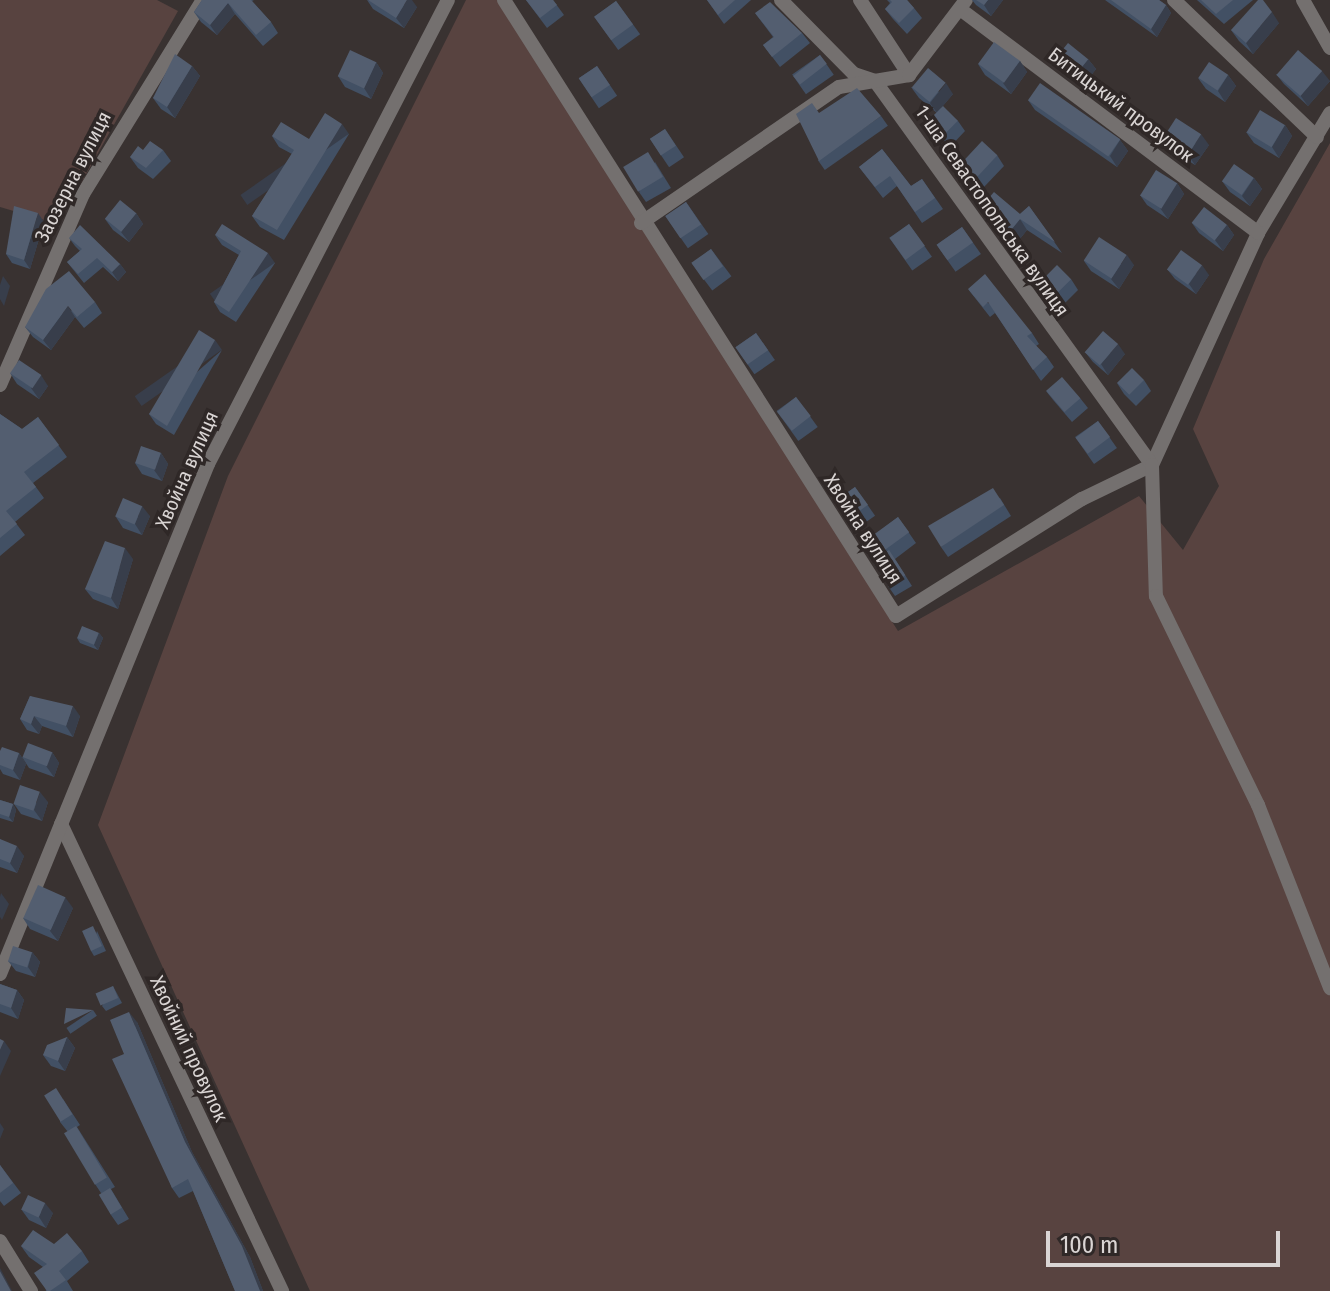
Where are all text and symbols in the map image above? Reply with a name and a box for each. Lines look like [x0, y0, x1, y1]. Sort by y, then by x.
street label: Битицький провулок [1044, 42, 1198, 168]
street label: 1-ша Севастопольська вулиця [910, 101, 1074, 321]
street label: Заозерна вулиця [30, 107, 116, 247]
street label: Хвойна вулиця [150, 407, 224, 533]
street label: Хвойна вулиця [819, 470, 907, 588]
street label: Хвойний провулок [145, 972, 233, 1126]
scale bar [1050, 1215, 1284, 1265]
text: 100 m [1060, 1231, 1118, 1259]

